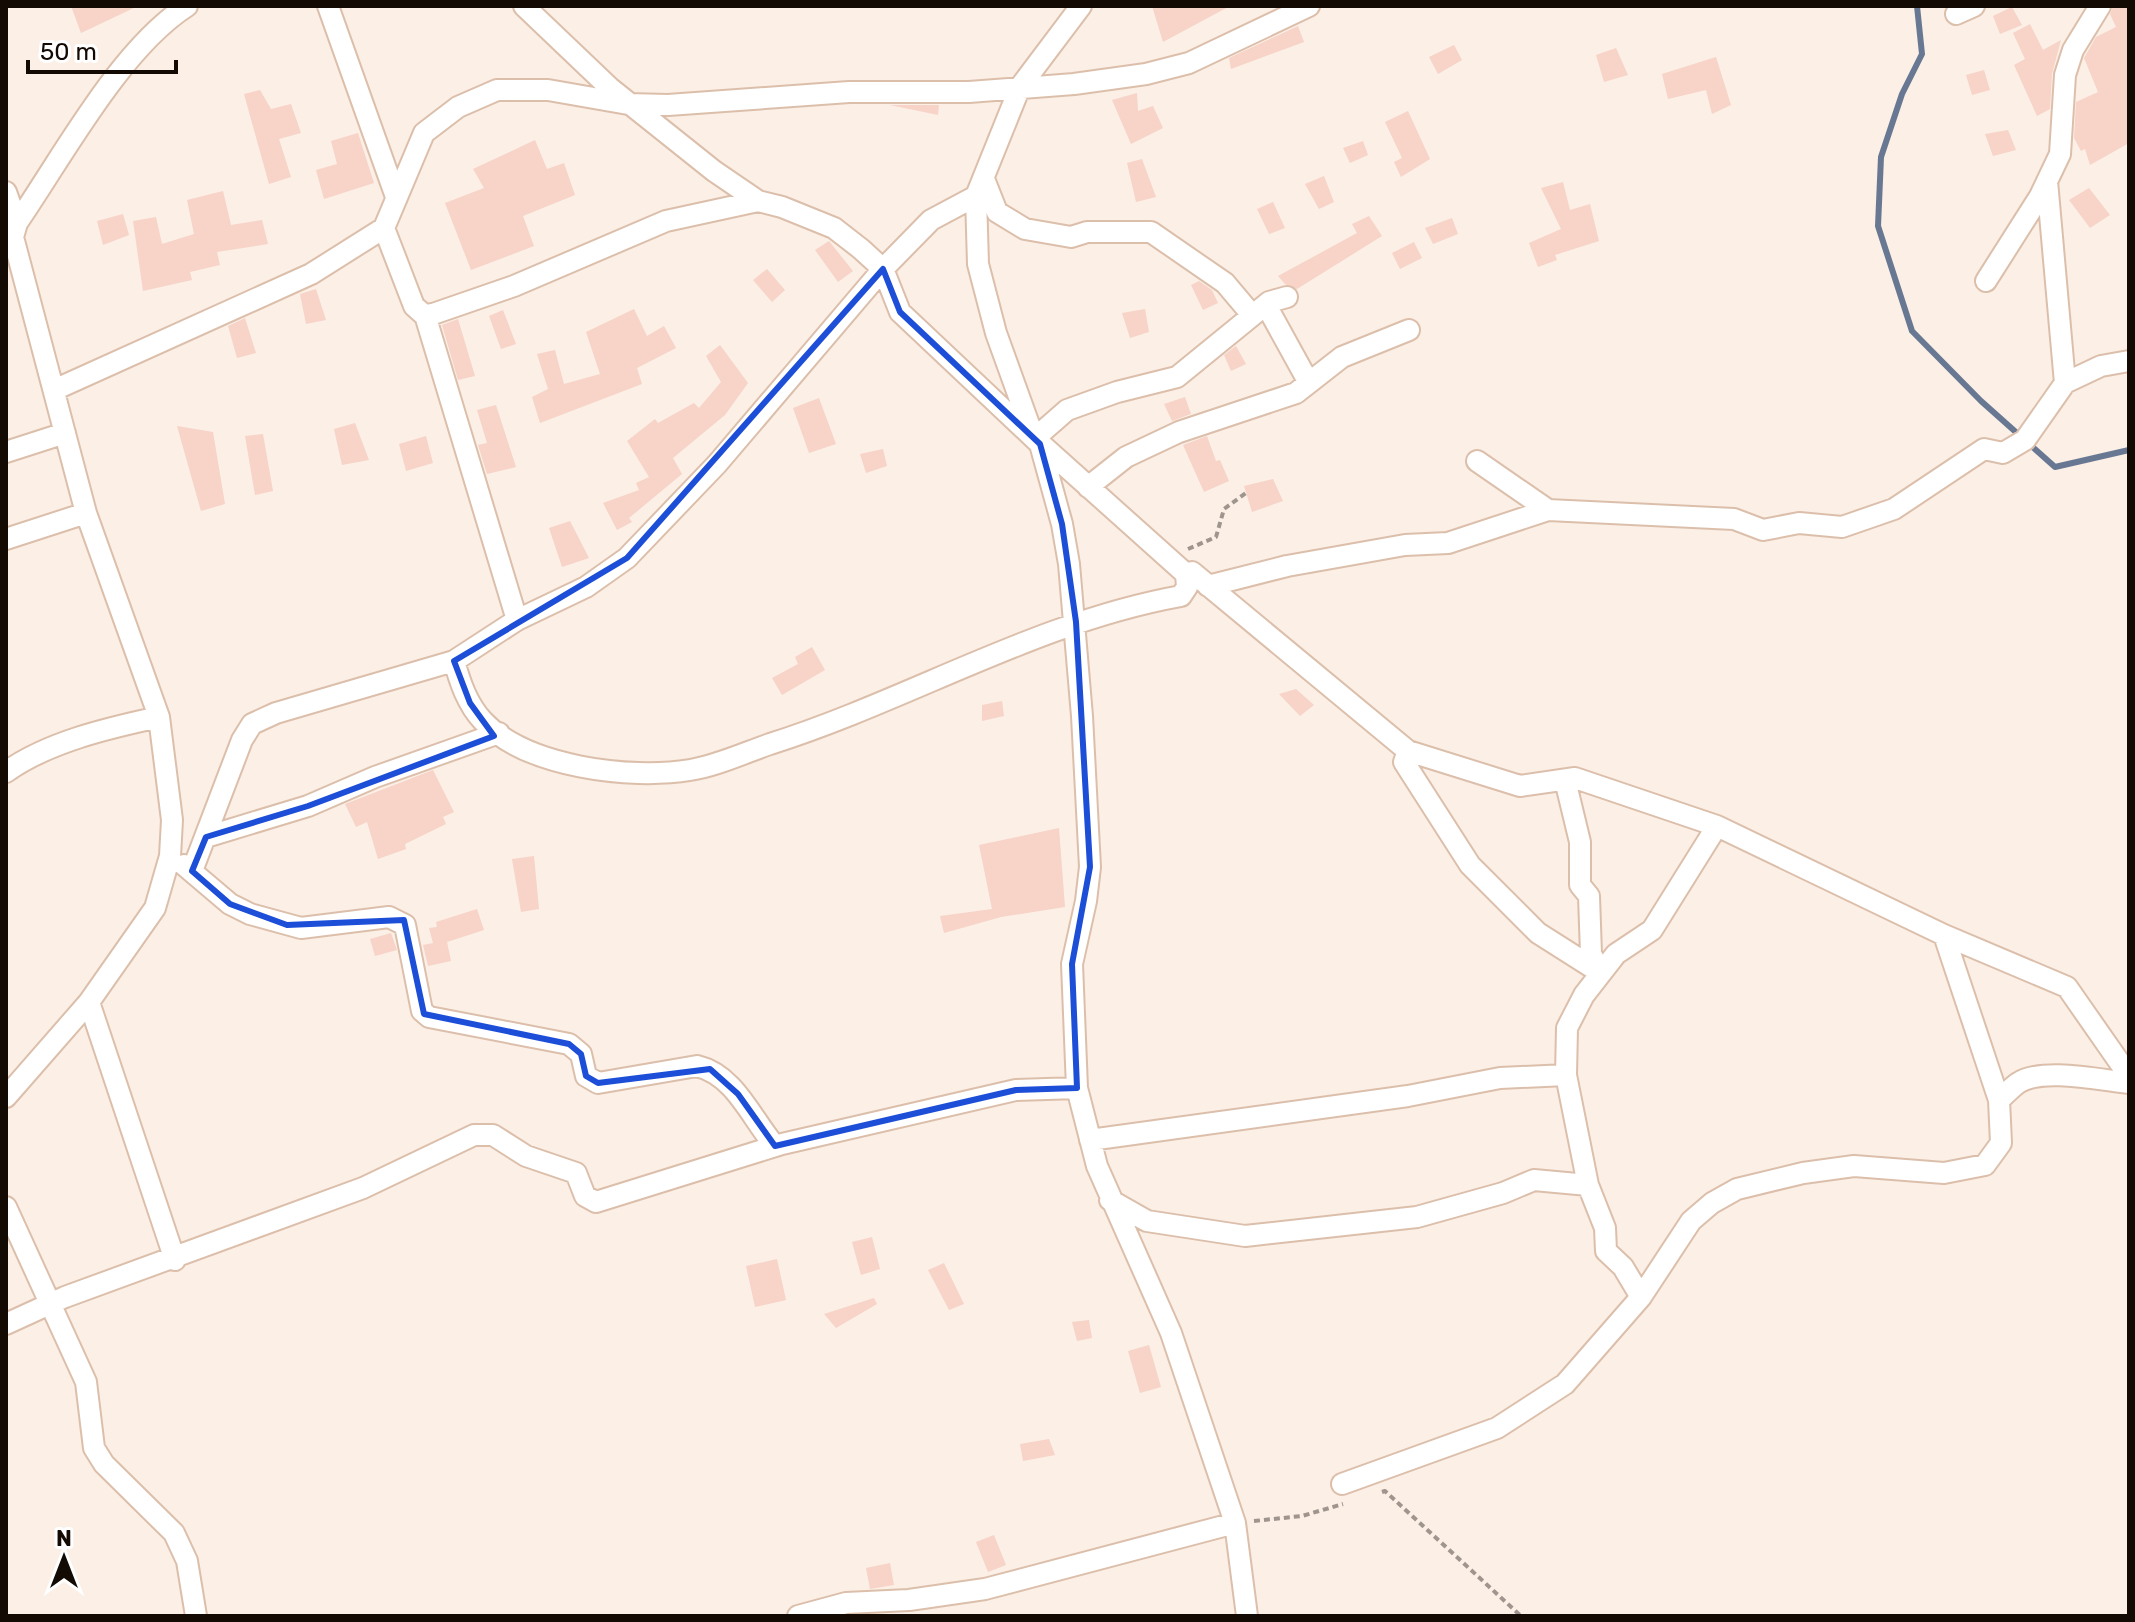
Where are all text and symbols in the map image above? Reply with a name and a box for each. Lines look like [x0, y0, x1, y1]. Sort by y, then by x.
scale bar [28, 24, 176, 74]
text: 50 m [40, 38, 97, 66]
north arrow [24, 1518, 104, 1598]
text: N [56, 1525, 72, 1552]

